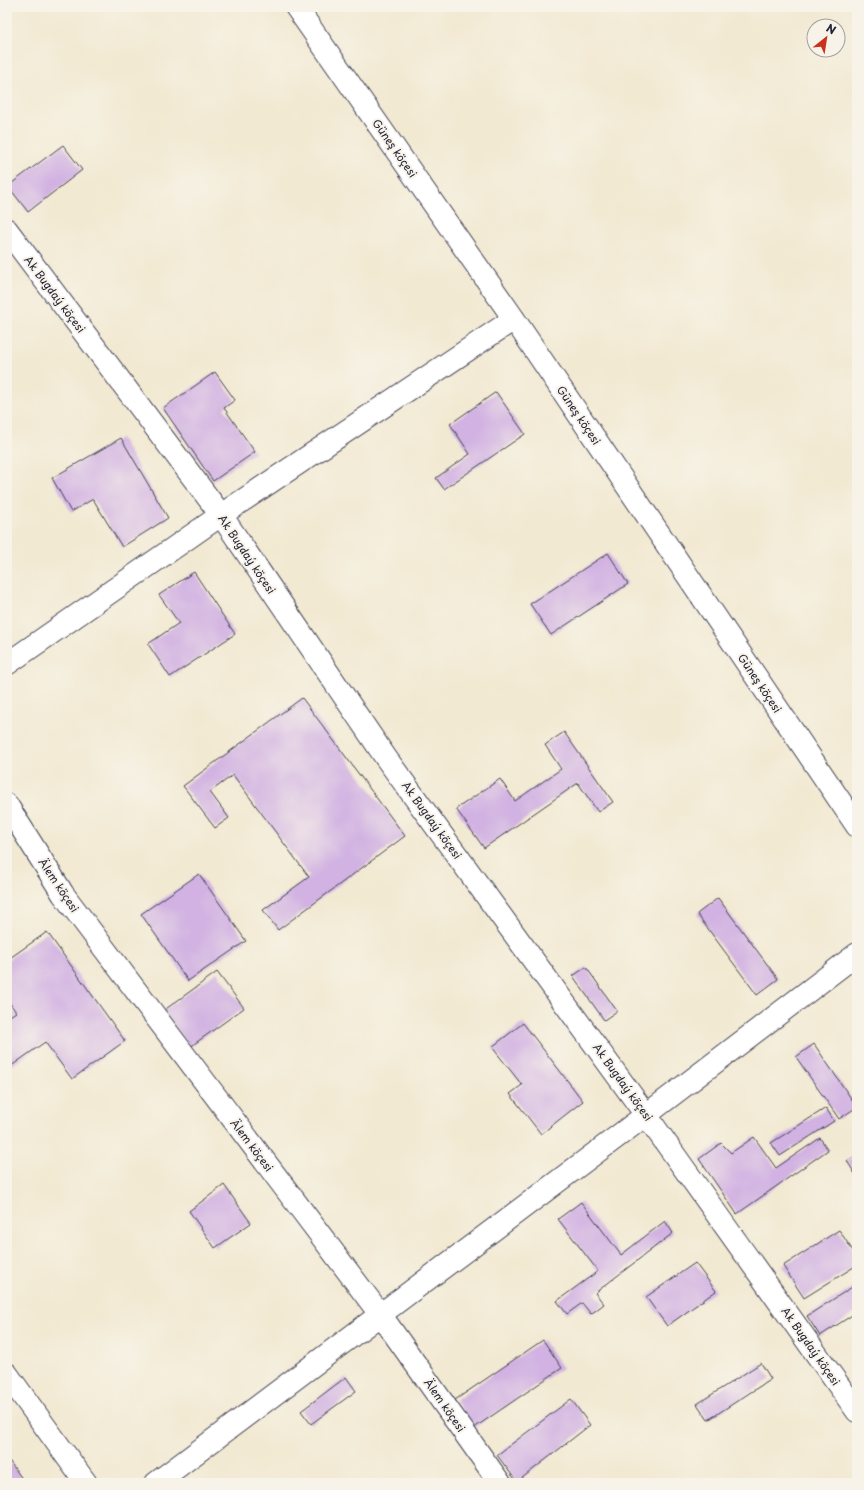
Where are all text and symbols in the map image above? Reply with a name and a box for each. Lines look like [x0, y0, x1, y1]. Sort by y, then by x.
north arrow [806, 18, 846, 58]
text: N [823, 19, 840, 39]
street label: Güneş köçesi [369, 115, 421, 181]
street label: Ak Bugdaý köçesi [20, 252, 90, 336]
street label: Güneş köçesi [553, 382, 605, 448]
street label: Ak Bugdaý köçesi [214, 511, 280, 597]
street label: Güneş köçesi [734, 650, 786, 716]
street label: Ak Bugdaý köçesi [398, 778, 466, 862]
street label: Älem köçesi [35, 855, 83, 915]
street label: Ak Bugdaý köçesi [589, 1040, 657, 1124]
street label: Älem köçesi [227, 1115, 277, 1175]
street label: Ak Bugdaý köçesi [778, 1303, 844, 1389]
street label: Älem köçesi [420, 1375, 470, 1435]

